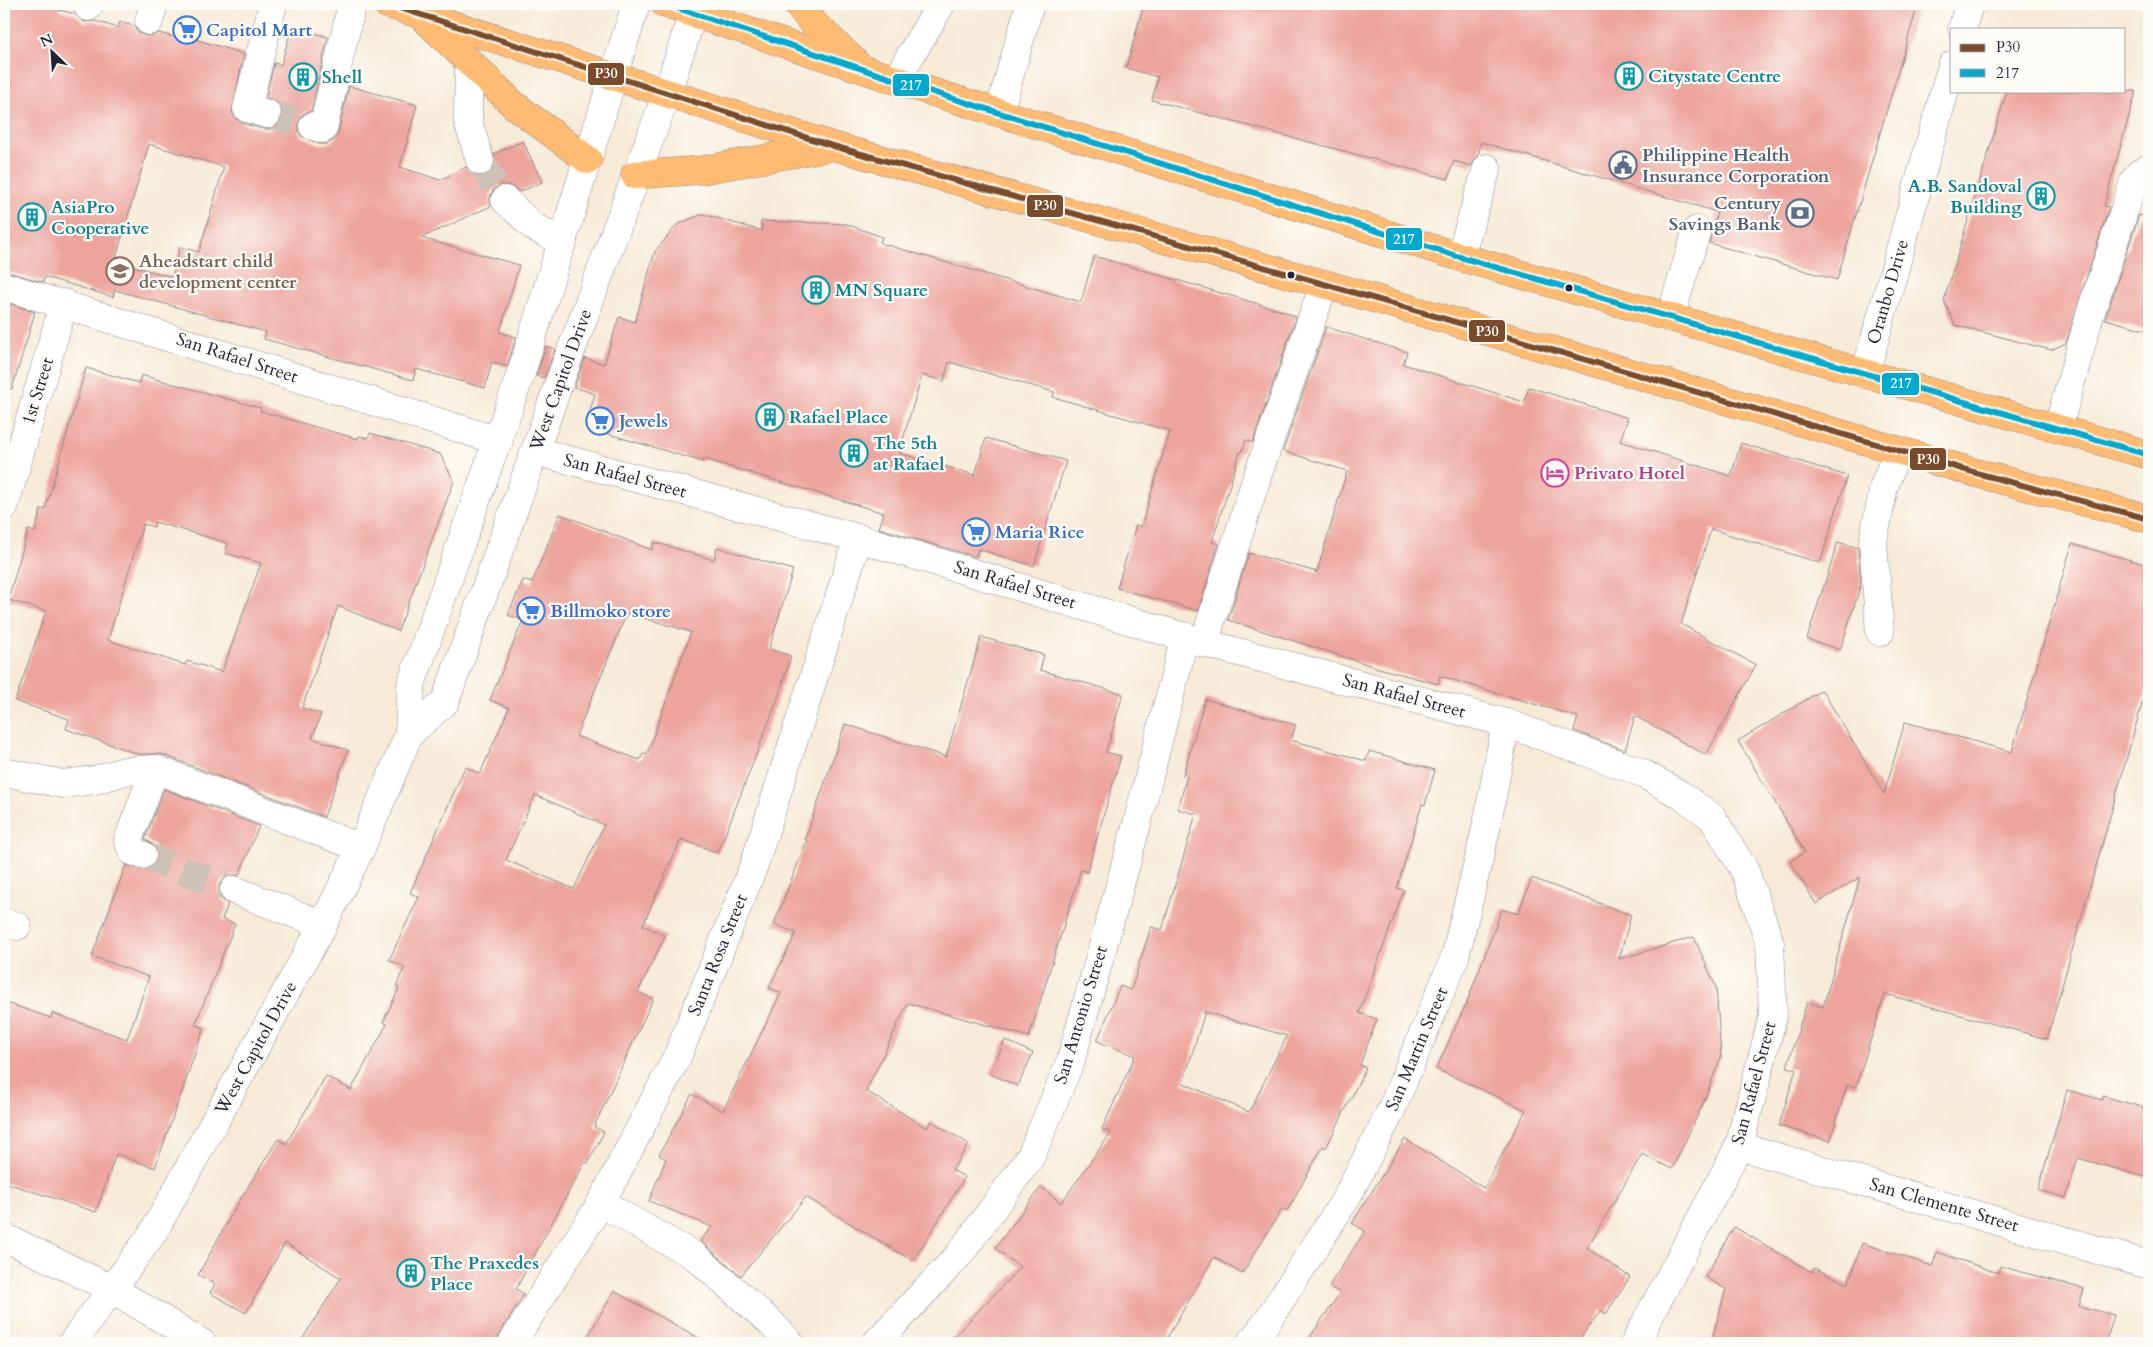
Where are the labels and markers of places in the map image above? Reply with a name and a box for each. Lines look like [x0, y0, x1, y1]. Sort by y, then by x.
supermarket icon: Capitol Mart [172, 15, 202, 45]
place label: Capitol Mart [206, 18, 312, 43]
building icon: Citystate Centre [1614, 61, 1644, 91]
building icon: Shell [288, 62, 318, 92]
place label: Citystate Centre [1648, 64, 1781, 89]
place label: Shell [322, 65, 362, 90]
place label: Philippine Health Insurance Corporation [1642, 143, 1830, 189]
public building icon: Philippine Health Insurance Corporation [1608, 150, 1638, 180]
place label: A.B. Sandoval Building [1908, 174, 2022, 220]
building icon: A.B. Sandoval Building [2026, 181, 2056, 211]
place label: Century Savings Bank [1669, 191, 1782, 237]
place label: AsiaPro Cooperative [51, 195, 149, 241]
bank icon: Century Savings Bank [1785, 198, 1815, 228]
building icon: AsiaPro Cooperative [17, 202, 47, 232]
place label: Aheadstart child development center [139, 249, 297, 295]
school or university icon: Aheadstart child development center [105, 256, 135, 286]
unlabelled marker [1286, 270, 1296, 280]
building icon: MN Square [801, 275, 831, 305]
place label: MN Square [835, 278, 928, 303]
unlabelled marker [1564, 283, 1574, 293]
building icon: Rafael Place [755, 402, 785, 432]
place label: Rafael Place [789, 405, 889, 430]
supermarket icon: Jewels [585, 406, 615, 436]
place label: Jewels [616, 409, 668, 434]
place label: The 5th at Rafael [873, 431, 944, 477]
building icon: The 5th at Rafael [839, 438, 869, 468]
hotel icon: Privato Hotel [1540, 458, 1570, 488]
place label: Privato Hotel [1574, 461, 1685, 486]
supermarket icon: Maria Rice [961, 517, 991, 547]
place label: Maria Rice [995, 520, 1085, 545]
supermarket icon: Billmoko store [516, 596, 546, 626]
place label: Billmoko store [550, 599, 671, 624]
place label: The Praxedes Place [430, 1251, 539, 1297]
building icon: The Praxedes Place [396, 1258, 426, 1288]

